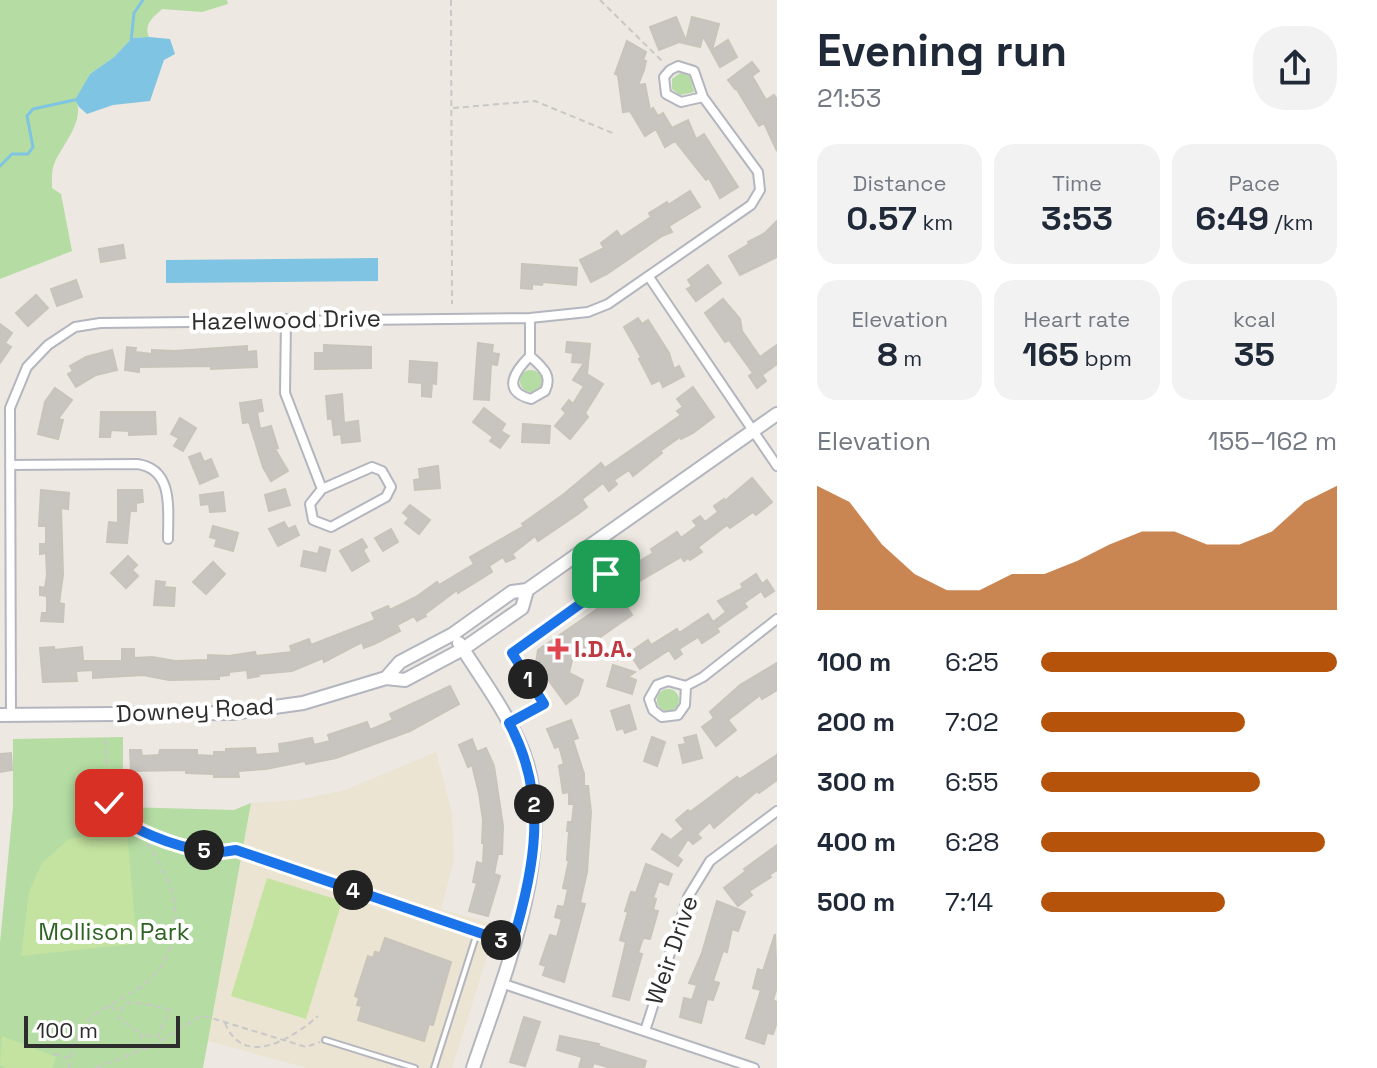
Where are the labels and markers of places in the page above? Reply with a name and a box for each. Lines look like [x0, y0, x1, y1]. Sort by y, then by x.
pin [572, 540, 640, 608]
place label: I.D.A. [574, 633, 633, 664]
marker: I.D.A. [549, 640, 567, 658]
pin: 1 [508, 659, 548, 699]
pin [75, 769, 143, 837]
pin: 2 [514, 784, 554, 824]
pin: 5 [184, 830, 224, 870]
pin: 4 [333, 870, 373, 910]
pin: 3 [481, 920, 521, 960]

